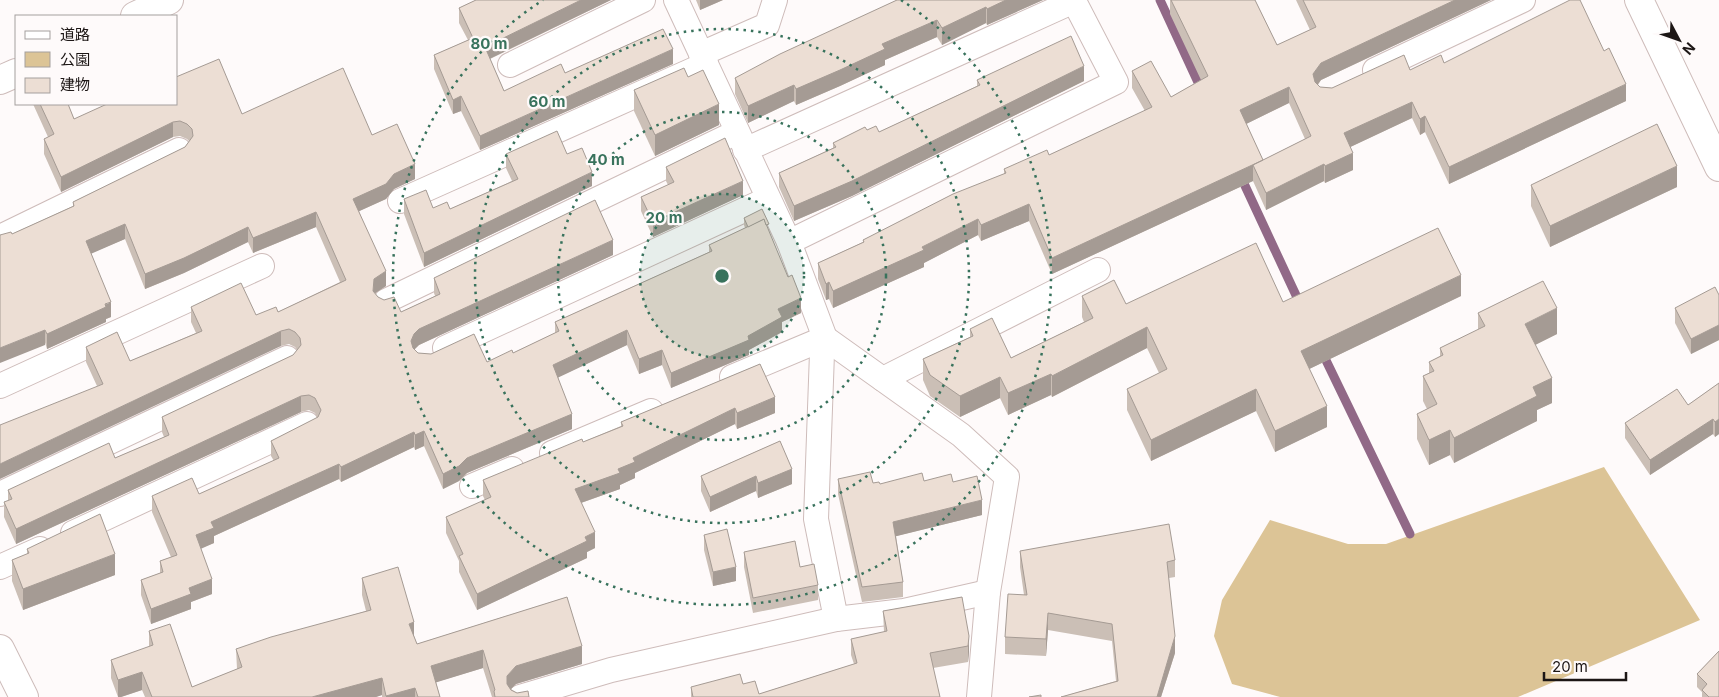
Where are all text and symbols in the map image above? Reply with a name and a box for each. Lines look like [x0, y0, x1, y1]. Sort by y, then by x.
legend [15, 15, 178, 105]
north arrow [1654, 15, 1704, 65]
text: 道路 [60, 25, 90, 44]
text: 80 m [470, 34, 508, 53]
text: N [1679, 39, 1699, 58]
text: 公園 [60, 50, 90, 69]
text: 建物 [60, 75, 90, 94]
text: 60 m [528, 92, 566, 111]
text: 40 m [587, 150, 625, 169]
text: 20 m [646, 208, 682, 227]
centre of rings [713, 267, 731, 285]
scale bar [1544, 650, 1626, 682]
text: 20 m [1552, 657, 1588, 676]

